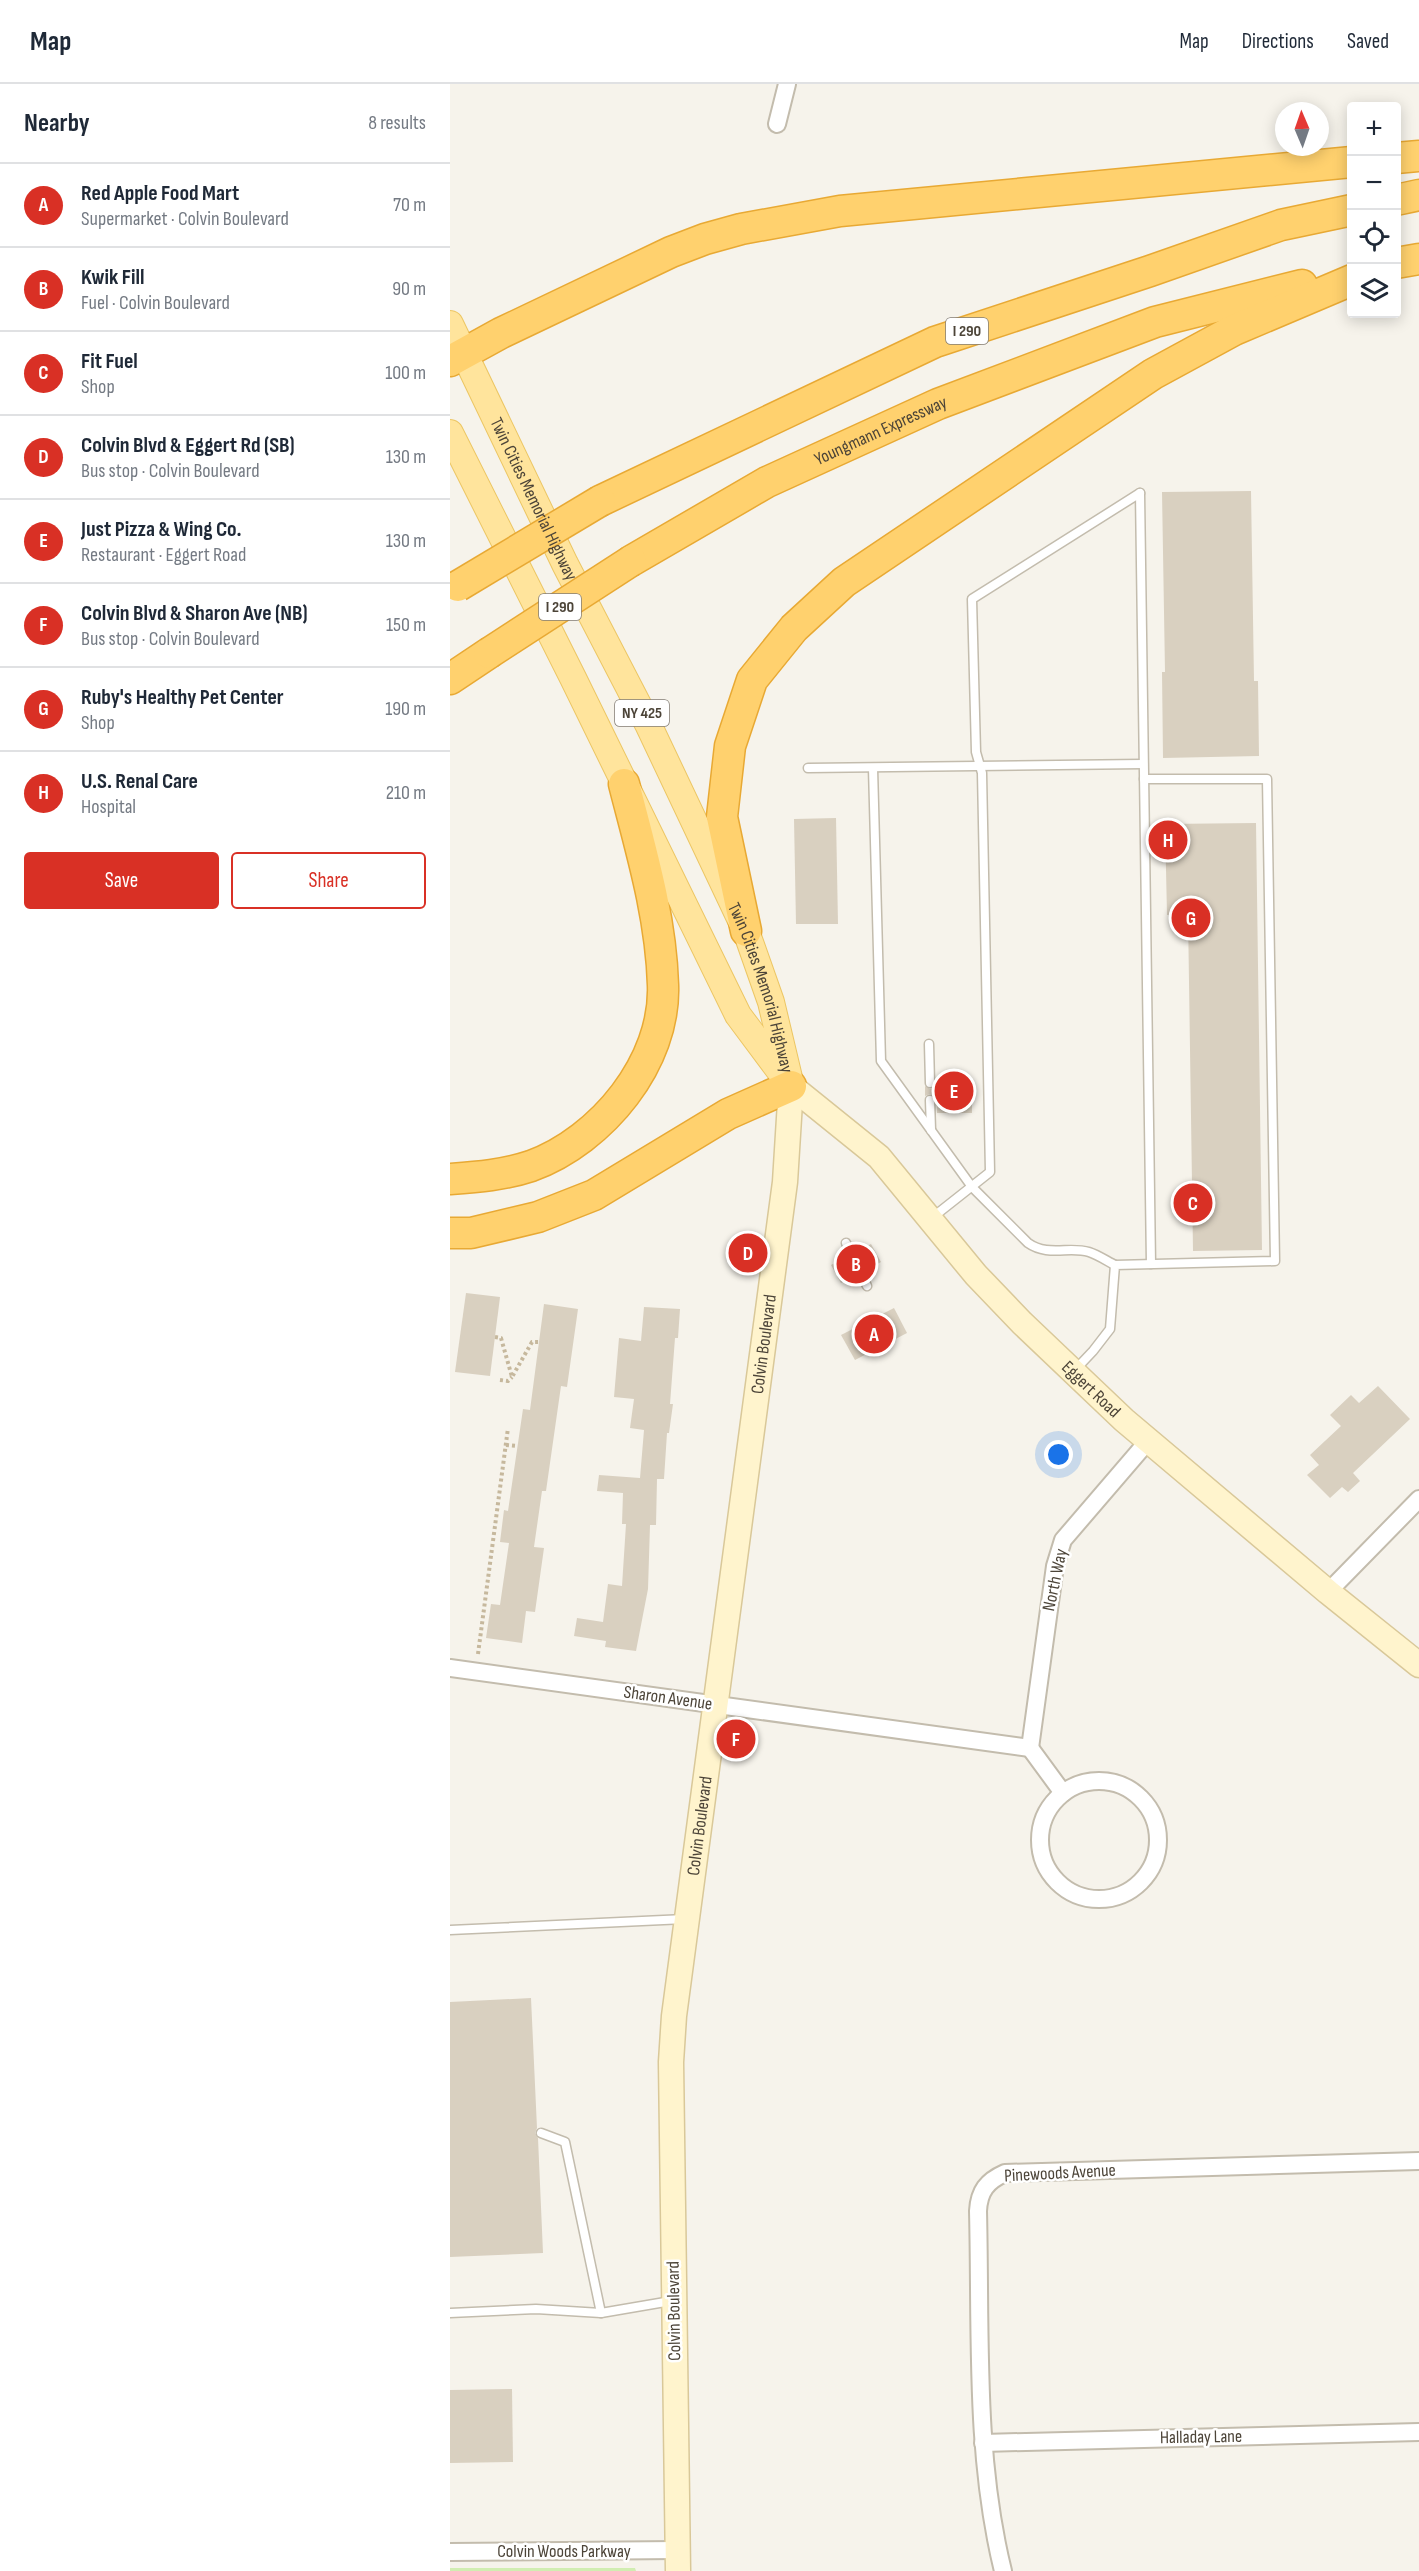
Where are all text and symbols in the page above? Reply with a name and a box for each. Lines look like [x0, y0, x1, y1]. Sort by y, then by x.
text: Map [30, 25, 71, 58]
text: Map [1179, 29, 1209, 54]
text: Directions [1242, 29, 1314, 54]
text: Saved [1347, 29, 1389, 54]
north arrow [1275, 102, 1329, 156]
map controls [1347, 102, 1401, 318]
button: + [1347, 102, 1401, 156]
text: Nearby [24, 108, 90, 139]
text: 8 results [368, 111, 426, 135]
button: − [1347, 156, 1401, 210]
text: Red Apple Food Mart [81, 180, 239, 207]
text: A [39, 193, 48, 217]
text: 70 m [393, 193, 426, 217]
text: Supermarket · Colvin Boulevard [81, 207, 289, 231]
button: locate [1347, 210, 1401, 264]
text: Kwik Fill [81, 264, 144, 291]
button: layers [1347, 264, 1401, 318]
text: B [39, 277, 48, 301]
text: 90 m [392, 277, 426, 301]
text: Fuel · Colvin Boulevard [81, 291, 230, 315]
road number: I 290 [946, 318, 988, 344]
text: Fit Fuel [81, 348, 138, 375]
text: C [38, 361, 49, 385]
text: 100 m [385, 361, 426, 385]
text: Shop [81, 375, 115, 399]
street label: Youngmann Expressway [811, 391, 950, 470]
street label: Twin Cities Memorial Highway [486, 414, 582, 584]
text: Colvin Blvd & Eggert Rd (SB) [81, 432, 295, 459]
text: D [38, 445, 49, 469]
text: 130 m [386, 445, 426, 469]
text: Bus stop · Colvin Boulevard [81, 459, 259, 483]
text: Just Pizza & Wing Co. [81, 516, 242, 543]
text: E [39, 529, 48, 553]
text: 130 m [386, 529, 426, 553]
text: Restaurant · Eggert Road [81, 543, 246, 567]
road number: I 290 [539, 594, 581, 620]
text: Colvin Blvd & Sharon Ave (NB) [81, 600, 308, 627]
text: F [39, 613, 48, 637]
text: 150 m [386, 613, 426, 637]
text: Bus stop · Colvin Boulevard [81, 627, 259, 651]
text: Ruby's Healthy Pet Center [81, 684, 284, 711]
text: G [38, 697, 49, 721]
text: 190 m [385, 697, 426, 721]
road number: NY 425 [615, 700, 669, 726]
text: Shop [81, 711, 115, 735]
text: U.S. Renal Care [81, 768, 198, 795]
text: H [38, 781, 49, 805]
text: 210 m [386, 781, 426, 805]
text: Hospital [81, 795, 136, 819]
pin: H [1148, 818, 1188, 862]
button: Save [24, 852, 219, 909]
button: Share [231, 852, 426, 909]
pin: G [1172, 896, 1210, 940]
street label: Twin Cities Memorial Highway [724, 899, 798, 1075]
pin: E [934, 1068, 974, 1114]
pin: C [1174, 1180, 1212, 1226]
pin: D [728, 1230, 768, 1276]
pin: B [836, 1242, 876, 1286]
street label: Colvin Boulevard [746, 1293, 780, 1395]
pin: A [854, 1312, 894, 1356]
street label: Eggert Road [1058, 1356, 1125, 1422]
your location [1044, 1440, 1073, 1469]
street label: North Way [1038, 1547, 1072, 1613]
street label: Sharon Avenue [622, 1681, 714, 1715]
pin: F [716, 1716, 756, 1762]
street label: Colvin Boulevard [682, 1775, 716, 1877]
street label: Pinewoods Avenue [1004, 2160, 1116, 2186]
street label: Colvin Boulevard [663, 2261, 685, 2361]
street label: Halladay Lane [1160, 2426, 1242, 2448]
street label: Colvin Woods Parkway [497, 2541, 631, 2562]

